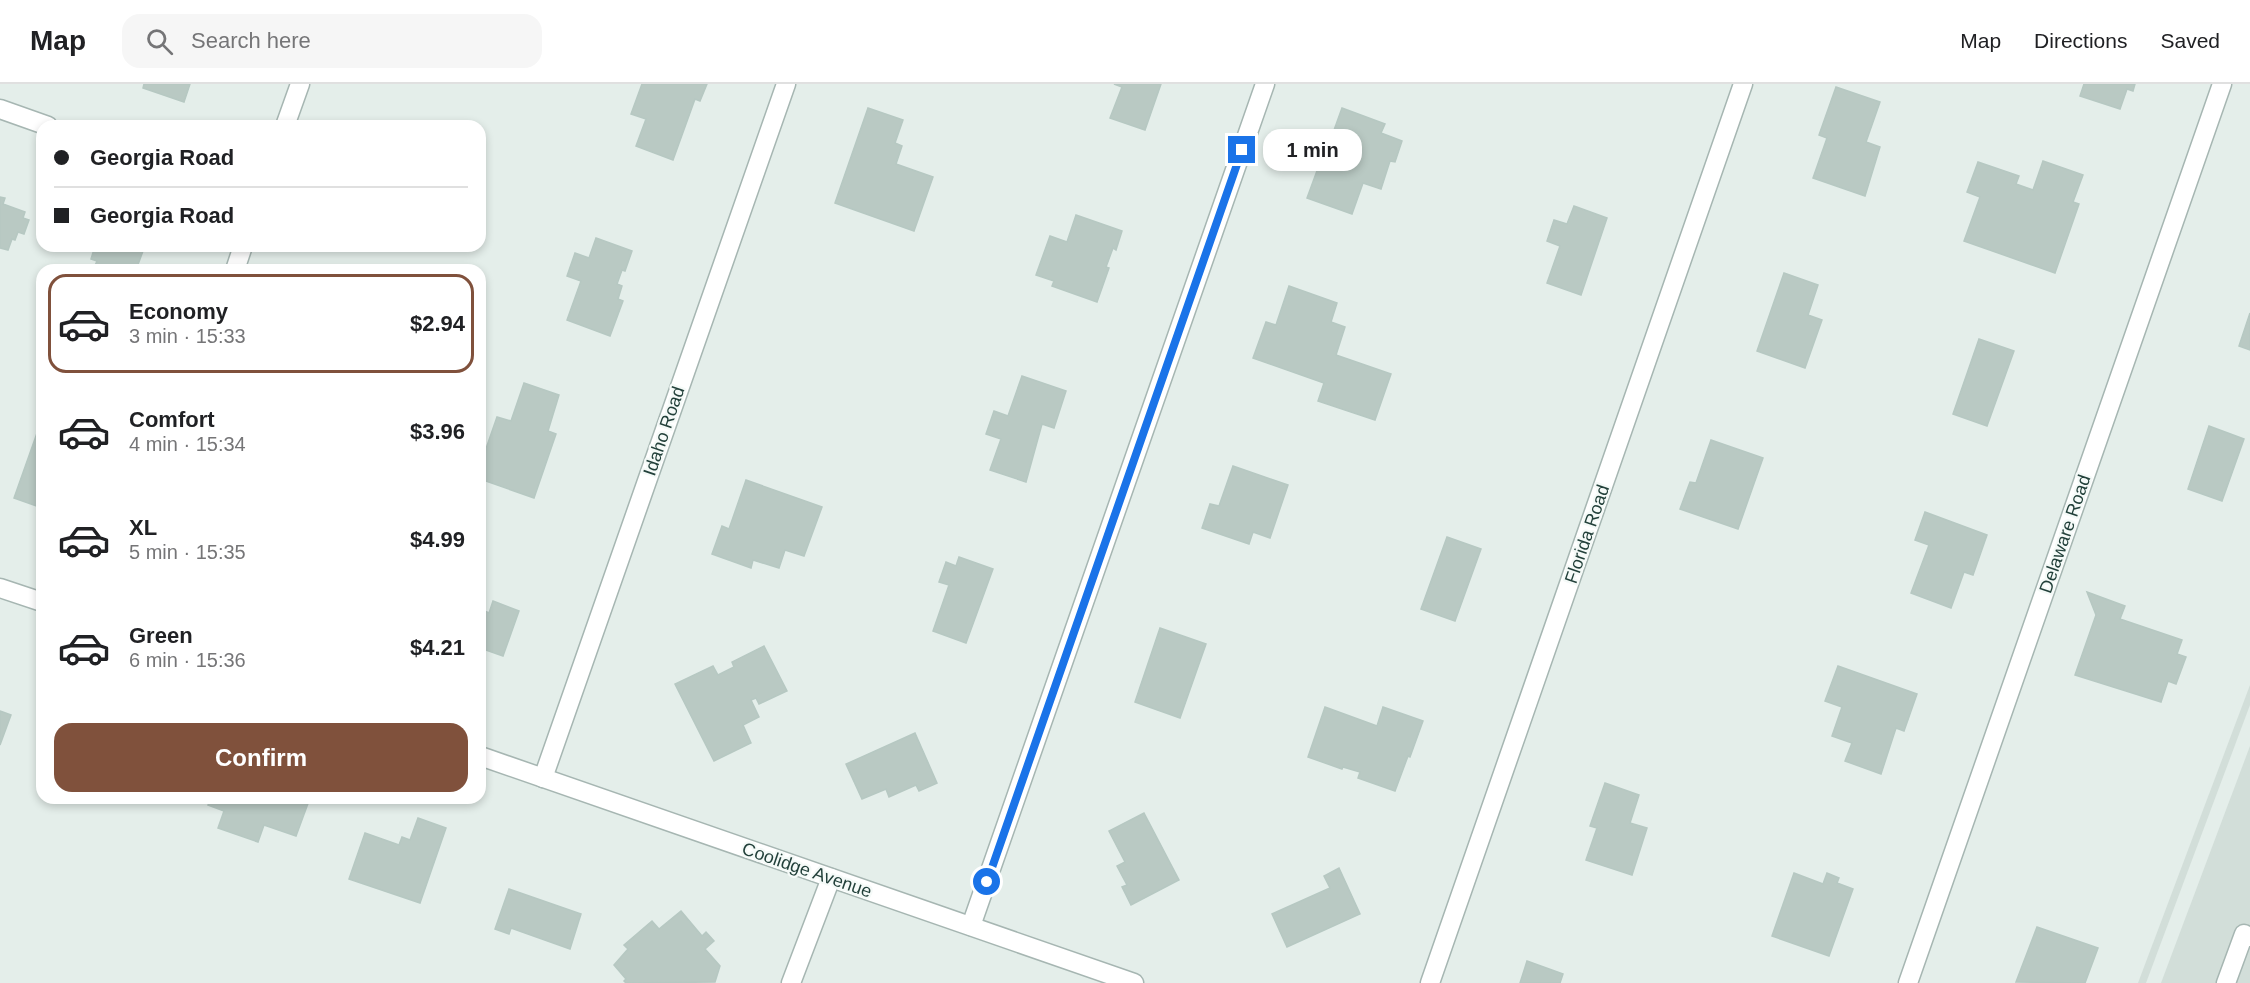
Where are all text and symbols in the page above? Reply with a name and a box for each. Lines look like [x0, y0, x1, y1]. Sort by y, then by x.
search box [122, 14, 542, 68]
text: Map [30, 25, 86, 56]
icon: search [143, 25, 176, 58]
text: Search here [191, 28, 311, 53]
text: Map [1960, 29, 2001, 52]
text: Directions [2034, 29, 2127, 52]
text: Saved [2160, 29, 2220, 52]
callout: 1 min [1263, 129, 1362, 171]
route end [1228, 136, 1255, 163]
text: 1 min [1286, 139, 1339, 161]
text: Georgia Road [90, 145, 234, 170]
text: Georgia Road [90, 203, 234, 228]
icon: car [57, 297, 111, 351]
text: Economy [129, 299, 228, 324]
text: $2.94 [410, 311, 465, 336]
text: 3 min · 15:33 [129, 325, 246, 347]
street label: Idaho Road [639, 384, 689, 478]
icon: car [57, 405, 111, 459]
text: Comfort [129, 407, 215, 432]
text: $3.96 [410, 419, 465, 444]
text: 4 min · 15:34 [129, 433, 246, 455]
street label: Delaware Road [2035, 472, 2095, 596]
street label: Florida Road [1561, 482, 1613, 586]
icon: car [57, 513, 111, 567]
text: XL [129, 515, 157, 540]
text: $4.99 [410, 527, 465, 552]
text: 5 min · 15:35 [129, 541, 246, 563]
icon: car [57, 621, 111, 675]
text: Green [129, 623, 193, 648]
text: $4.21 [410, 635, 465, 660]
text: 6 min · 15:36 [129, 649, 246, 671]
button: Confirm [54, 723, 468, 792]
street label: Coolidge Avenue [740, 838, 874, 902]
route start [973, 868, 1000, 895]

